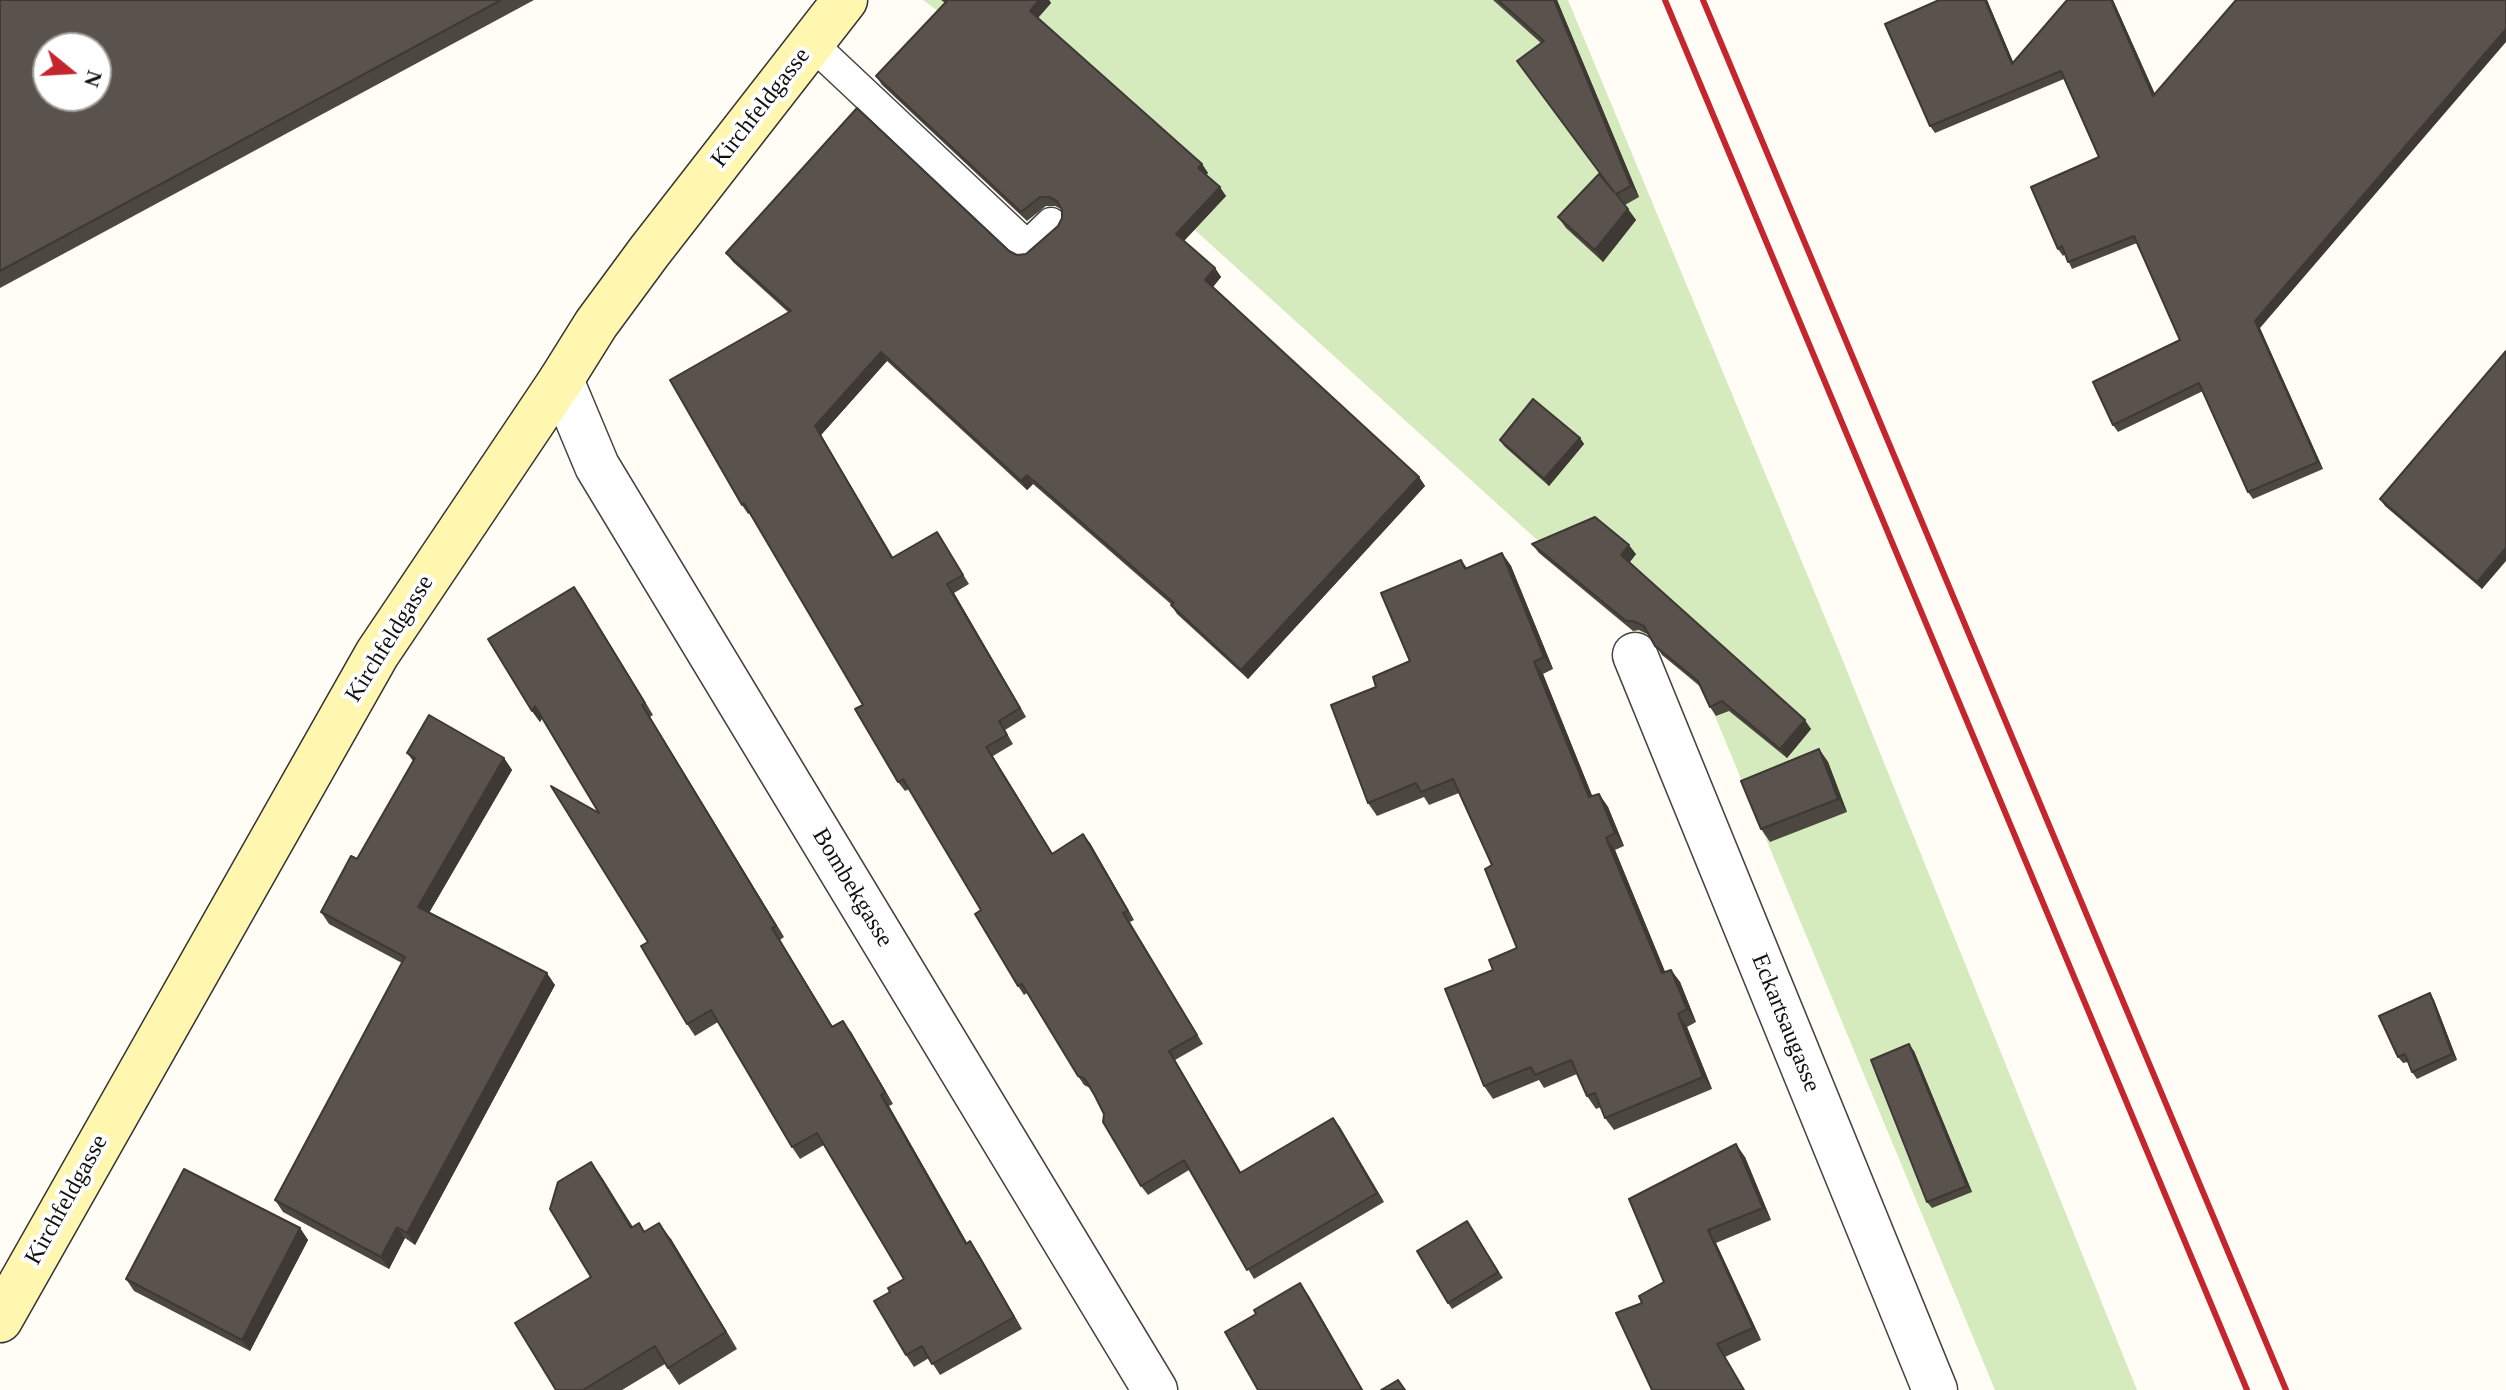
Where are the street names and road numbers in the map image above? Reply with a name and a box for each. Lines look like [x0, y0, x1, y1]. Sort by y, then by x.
street label: Kirchfeldgasse [705, 42, 817, 174]
street label: Kirchfeldgasse [340, 570, 440, 708]
street label: Bombekgasse [805, 823, 899, 953]
street label: Eckartsaugasse [1744, 950, 1826, 1096]
street label: Kirchfeldgasse [20, 1130, 114, 1270]

